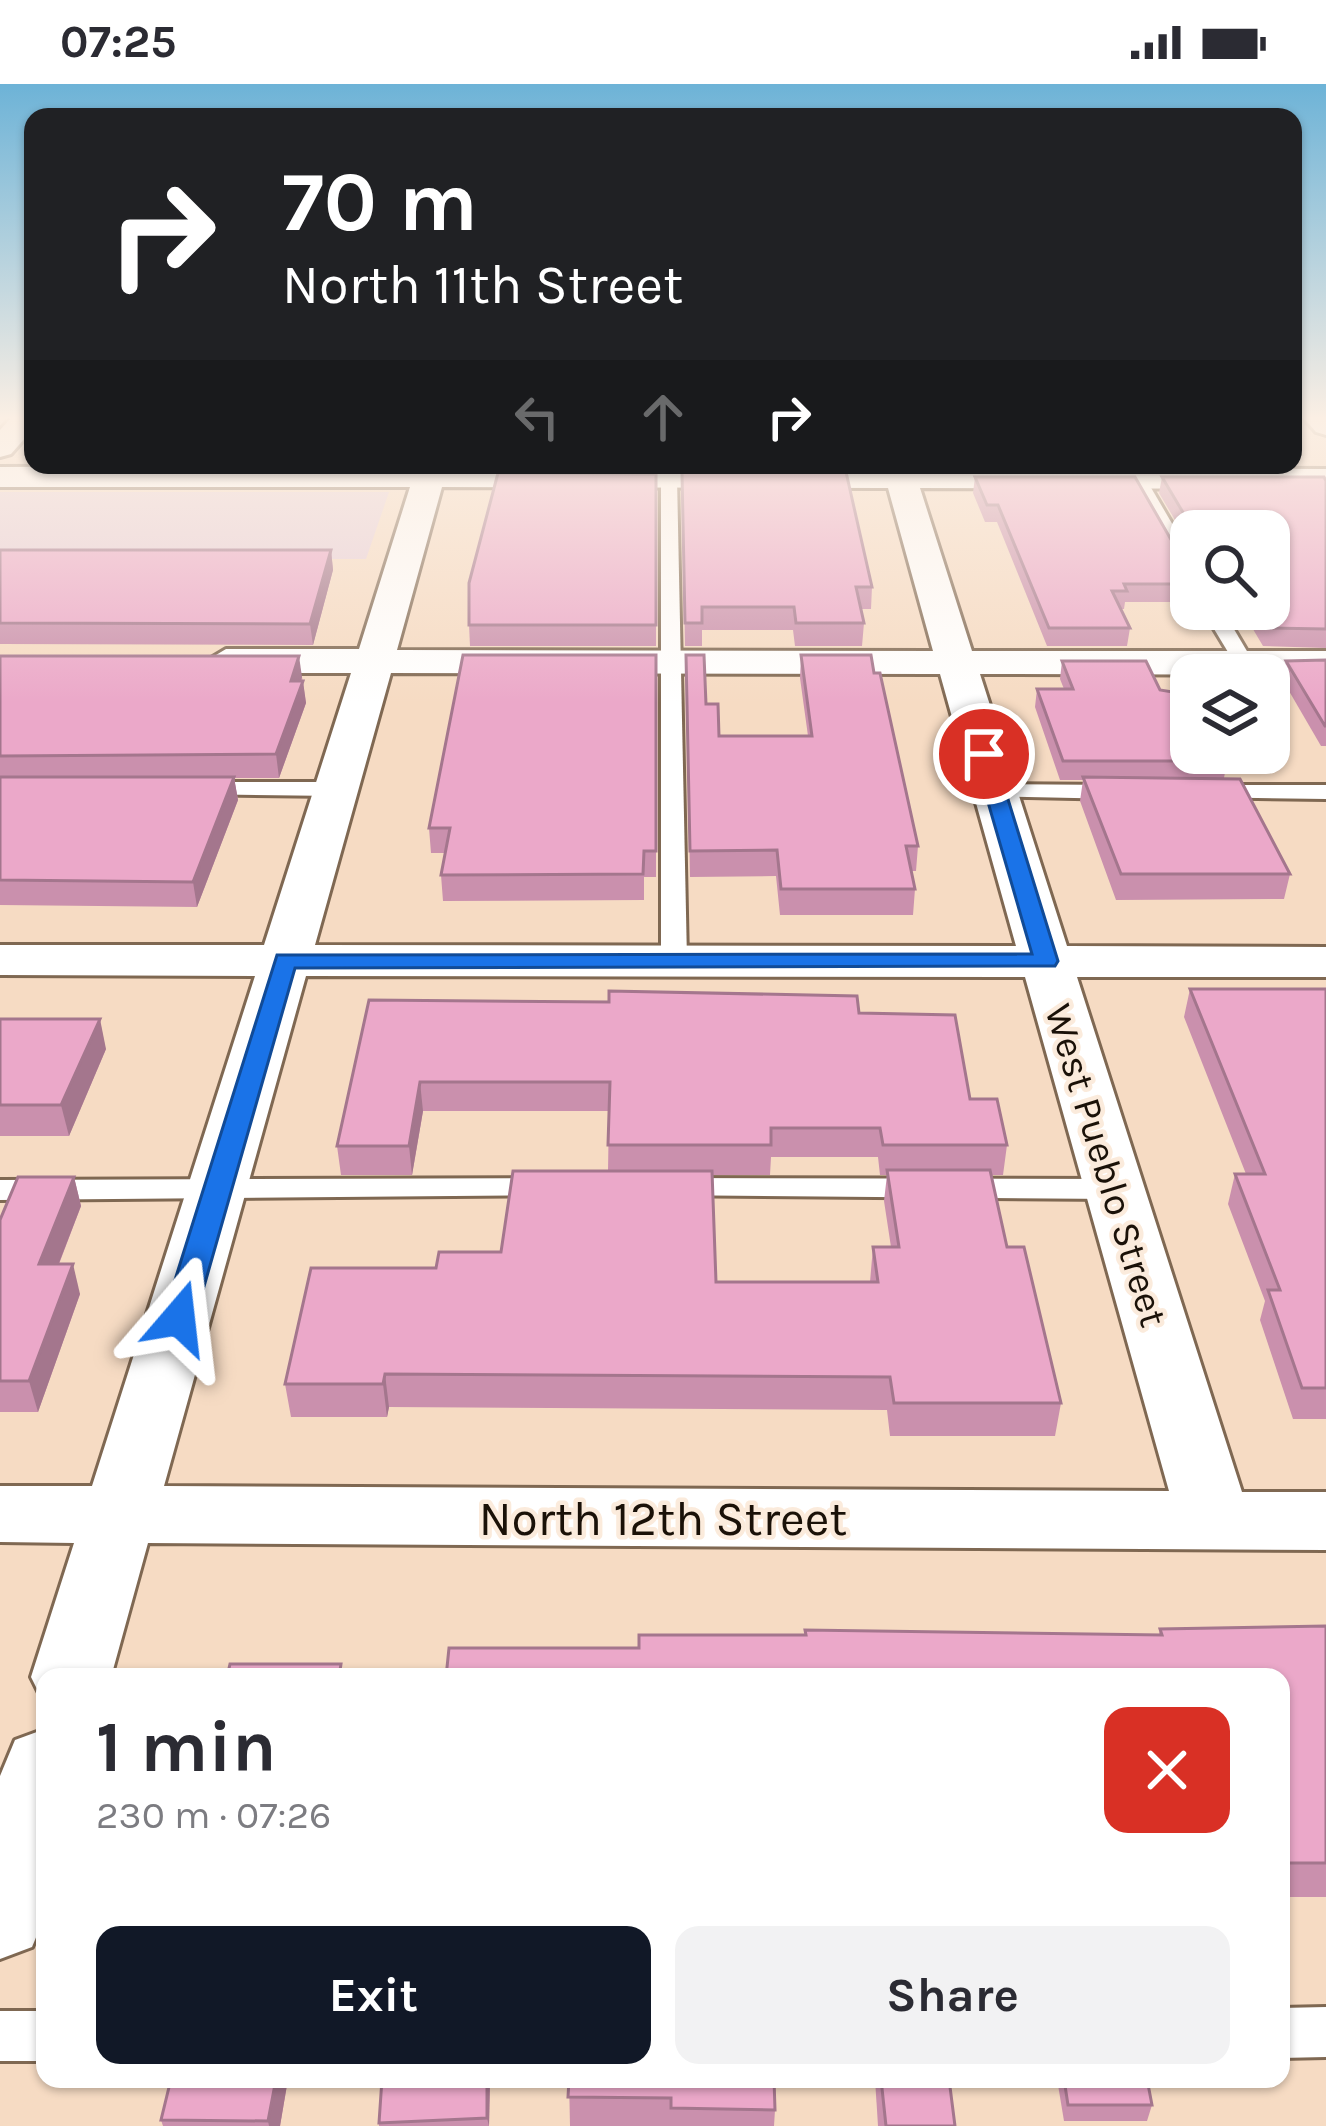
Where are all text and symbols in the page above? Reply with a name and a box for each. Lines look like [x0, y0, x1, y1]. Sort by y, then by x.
text: 07:25 [60, 16, 176, 68]
text: 70 m [282, 153, 478, 251]
icon: right [84, 156, 240, 312]
text: North 11th Street [282, 253, 683, 317]
icon: left [504, 384, 570, 450]
icon: ahead [630, 384, 696, 450]
icon: right [756, 384, 822, 450]
map controls [1170, 510, 1290, 774]
button: search [1170, 510, 1290, 630]
button: layers [1170, 654, 1290, 774]
pin [933, 703, 1035, 805]
icon: arrive [951, 721, 1017, 787]
street label: West Pueblo Street [1035, 998, 1177, 1332]
position arrow [116, 1255, 242, 1381]
street label: North 12th Street [479, 1491, 847, 1547]
text: 1 min [96, 1705, 277, 1789]
button: close [1104, 1707, 1230, 1833]
text: 230 m · 07:26 [96, 1792, 331, 1838]
button: Exit [96, 1926, 651, 2064]
button: Share [675, 1926, 1230, 2064]

